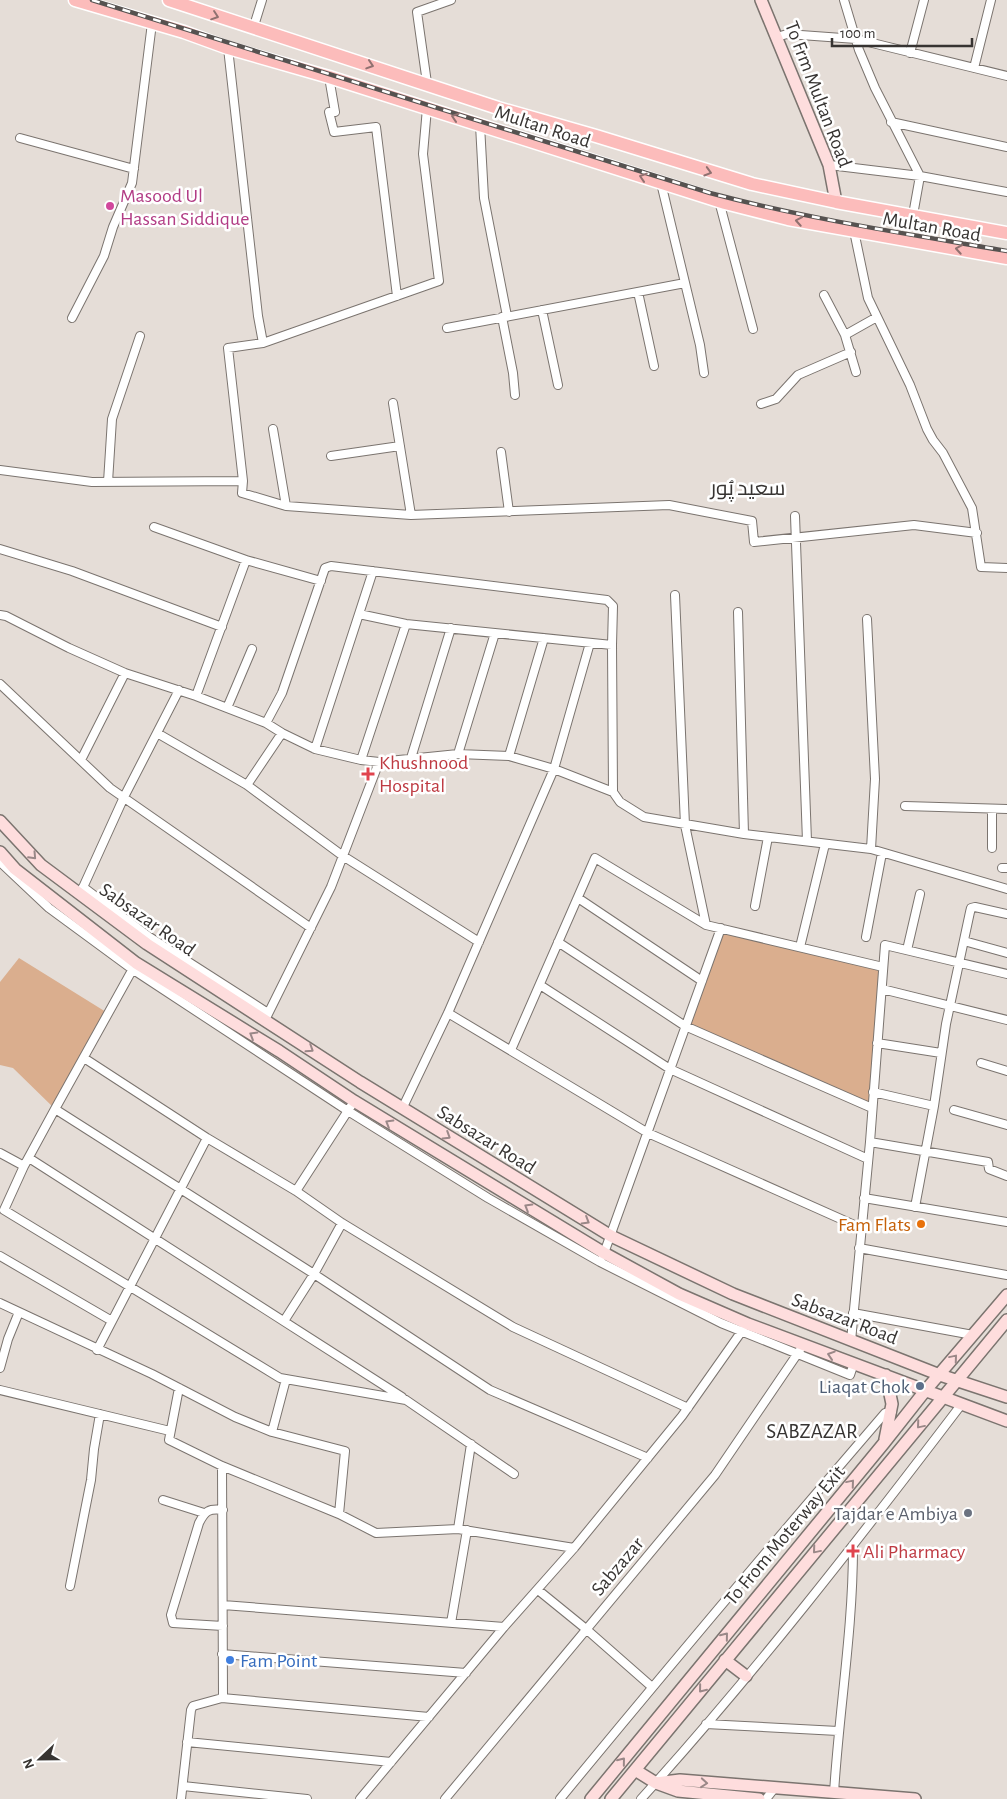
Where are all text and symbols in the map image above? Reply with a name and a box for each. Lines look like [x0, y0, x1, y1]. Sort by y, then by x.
one-way arrow [210, 10, 219, 20]
scale bar [832, 15, 972, 47]
street label: To Frm Multan Road [781, 19, 855, 170]
text: 100 m [840, 26, 875, 41]
one-way arrow [365, 60, 373, 70]
street label: Multan Road [492, 102, 593, 152]
one-way arrow [451, 113, 459, 123]
one-way arrow [704, 166, 712, 176]
one-way arrow [639, 173, 647, 183]
place label: Masood Ul Hassan Siddique [120, 186, 249, 229]
marker: Masood Ul Hassan Siddique [104, 200, 116, 212]
street label: Multan Road [881, 209, 982, 245]
one-way arrow [795, 217, 803, 227]
one-way arrow [955, 245, 963, 255]
district label: سعید پُور [710, 478, 785, 502]
place label: Khushnood Hospital [379, 753, 468, 796]
marker: Khushnood Hospital [361, 767, 375, 781]
one-way arrow [27, 851, 36, 860]
street label: Sabsazar Road [96, 879, 199, 960]
one-way arrow [249, 1031, 258, 1041]
one-way arrow [304, 1043, 313, 1053]
street label: Sabsazar Road [434, 1102, 539, 1178]
one-way arrow [386, 1119, 395, 1129]
one-way arrow [441, 1130, 450, 1140]
one-way arrow [525, 1203, 534, 1213]
one-way arrow [580, 1214, 589, 1224]
place label: Fam Flats [838, 1215, 911, 1235]
marker: Fam Flats [915, 1218, 927, 1230]
street label: Sabsazar Road [789, 1290, 901, 1348]
one-way arrow [827, 1351, 835, 1361]
one-way arrow [948, 1355, 957, 1364]
place label: Liaqat Chok [819, 1377, 910, 1397]
marker: Liaqat Chok [914, 1380, 926, 1392]
one-way arrow [916, 1419, 925, 1428]
district label: SABZAZAR [766, 1421, 858, 1442]
street label: To From Moterway Exit [721, 1461, 849, 1609]
one-way arrow [845, 1480, 854, 1489]
place label: Tajdar e Ambiya [833, 1504, 958, 1524]
marker: Tajdar e Ambiya [962, 1507, 974, 1519]
street label: Sabzazar [588, 1533, 648, 1600]
place label: Ali Pharmacy [863, 1542, 966, 1562]
one-way arrow [813, 1544, 822, 1553]
marker: Ali Pharmacy [847, 1545, 859, 1557]
one-way arrow [720, 1632, 729, 1641]
place label: Fam Point [240, 1651, 318, 1671]
marker: Fam Point [224, 1654, 236, 1666]
one-way arrow [698, 1683, 707, 1692]
north arrow [15, 1734, 65, 1784]
text: N [21, 1756, 37, 1771]
one-way arrow [617, 1758, 626, 1767]
one-way arrow [700, 1777, 708, 1788]

